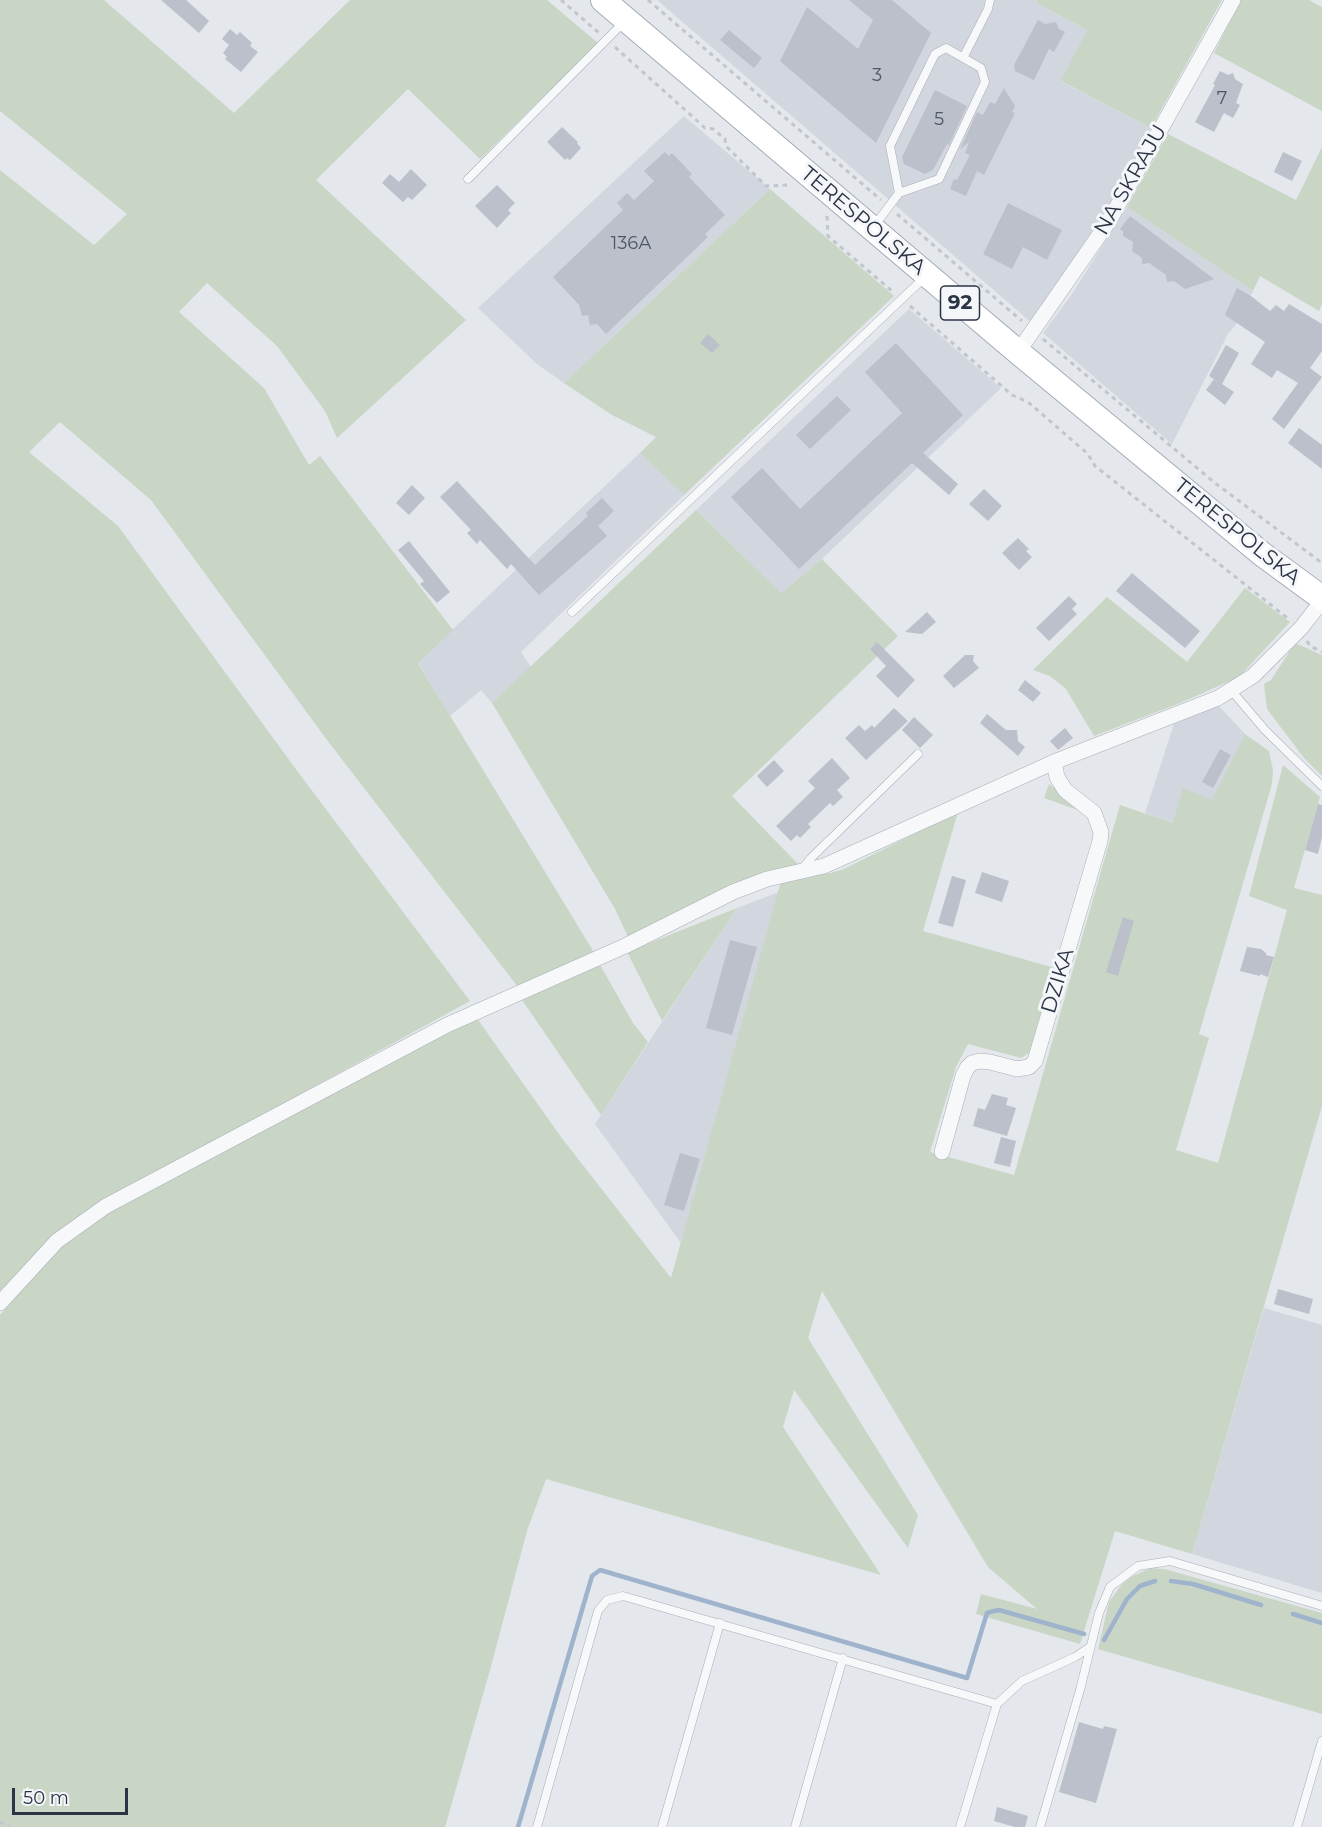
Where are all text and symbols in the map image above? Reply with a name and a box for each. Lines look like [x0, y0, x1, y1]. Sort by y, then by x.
house number: 3 [872, 65, 882, 87]
house number: 7 [1217, 88, 1227, 110]
house number: 5 [934, 109, 944, 131]
street label: NA SKRAJU [1089, 120, 1173, 240]
street label: TERESPOLSKA [795, 161, 931, 281]
house number: 136A [611, 233, 651, 255]
road number: 92 [940, 286, 980, 320]
street label: TERESPOLSKA [1169, 473, 1305, 591]
street label: DZIKA [1036, 945, 1080, 1017]
scale bar [15, 1776, 130, 1814]
text: 50 m [23, 1787, 69, 1809]

